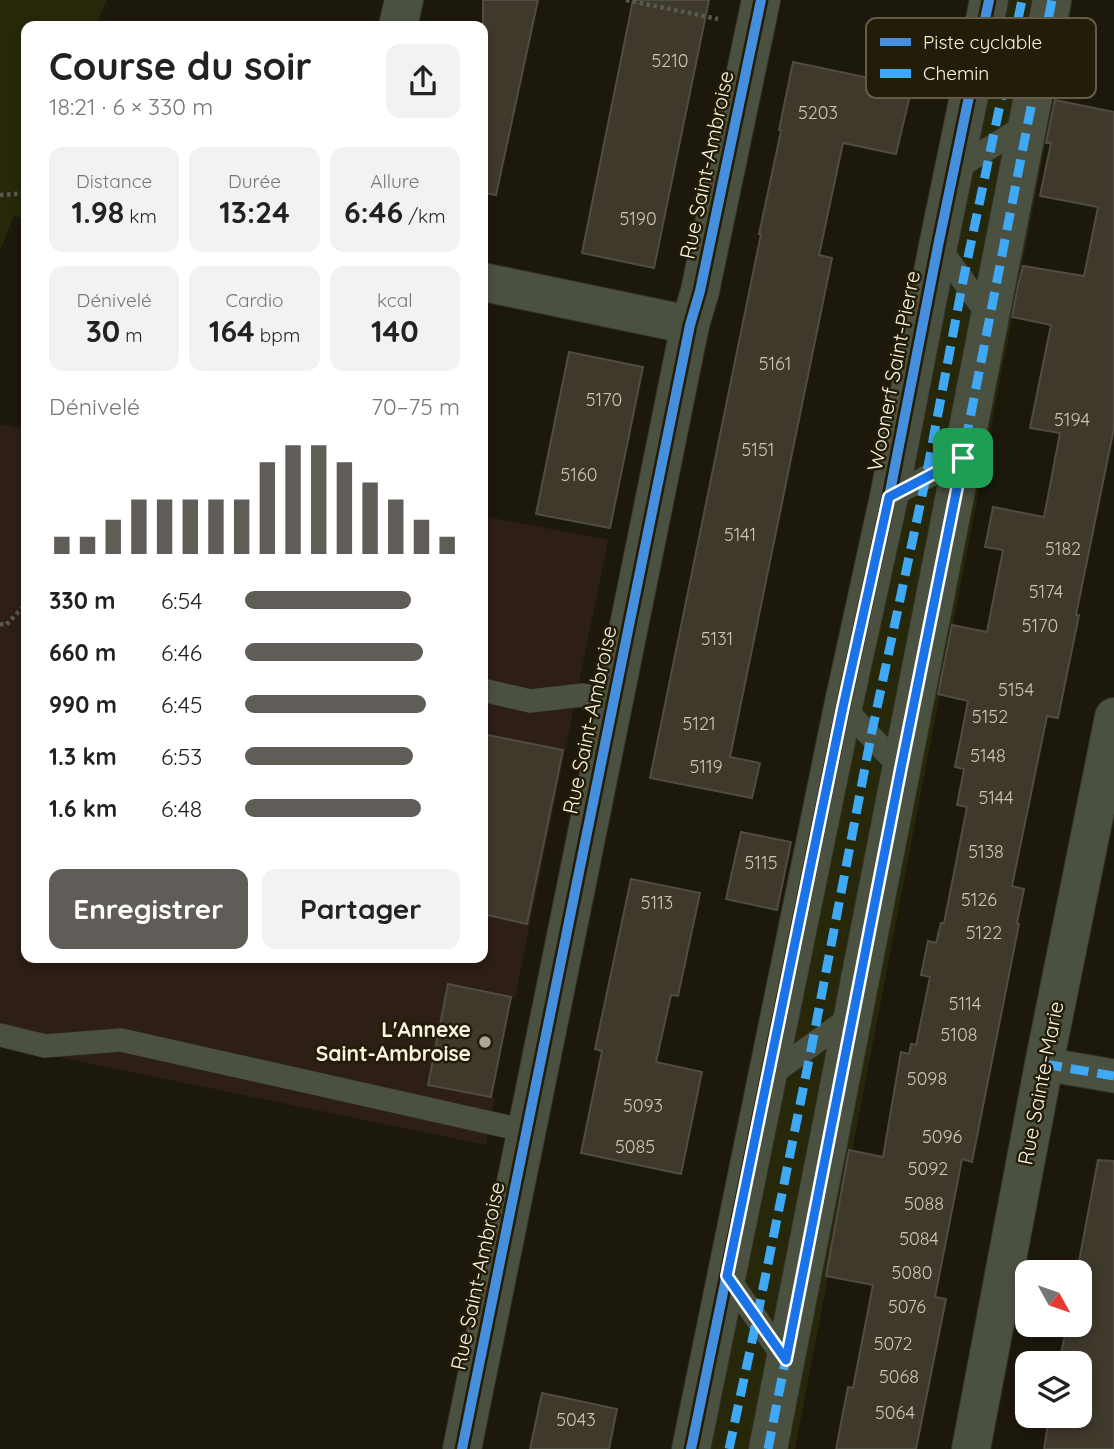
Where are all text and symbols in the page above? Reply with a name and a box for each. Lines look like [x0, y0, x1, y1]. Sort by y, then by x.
legend [866, 18, 1096, 98]
text: Piste cyclable [923, 30, 1042, 54]
text: Course du soir [49, 42, 312, 90]
button: share [386, 44, 460, 118]
house number: 5210 [651, 49, 689, 72]
text: Chemin [923, 61, 989, 85]
street label: Rue Saint-Ambroise [673, 68, 739, 261]
text: 18:21 · 6 × 330 m [49, 92, 213, 121]
house number: 5203 [798, 101, 838, 124]
text: Distance [76, 169, 152, 193]
text: Durée [228, 169, 281, 193]
text: Allure [370, 169, 420, 193]
text: 1.98 [72, 193, 124, 231]
text: 13:24 [219, 193, 290, 231]
text: 6:46 [344, 193, 403, 231]
text: km [124, 204, 157, 228]
text: /km [403, 204, 446, 228]
house number: 5190 [619, 207, 657, 230]
street label: Woonerf Saint-Pierre [861, 268, 925, 473]
text: Dénivelé [77, 288, 152, 312]
text: Cardio [226, 288, 283, 312]
text: kcal [377, 288, 413, 312]
text: 30 [86, 312, 120, 350]
text: 164 [209, 312, 255, 350]
text: 140 [371, 312, 419, 350]
text: m [120, 323, 143, 347]
text: bpm [255, 323, 300, 347]
house number: 5161 [759, 352, 791, 375]
house number: 5170 [586, 388, 622, 411]
text: Dénivelé [49, 392, 140, 421]
text: 70–75 m [371, 392, 460, 421]
house number: 5194 [1054, 408, 1090, 431]
pin [933, 428, 993, 488]
house number: 5151 [742, 438, 774, 461]
icon: arrive [944, 439, 982, 477]
house number: 5160 [561, 463, 597, 486]
house number: 5141 [724, 523, 756, 546]
house number: 5182 [1045, 537, 1081, 560]
house number: 5174 [1029, 580, 1063, 603]
text: 330 m [49, 586, 115, 615]
text: 6:54 [161, 586, 202, 615]
house number: 5170 [1022, 614, 1058, 637]
street label: Rue Saint-Ambroise [556, 623, 622, 816]
house number: 5131 [701, 627, 733, 650]
text: 660 m [49, 638, 116, 667]
text: 6:46 [161, 638, 202, 667]
house number: 5154 [998, 678, 1034, 701]
text: 990 m [49, 690, 117, 719]
text: 6:45 [161, 690, 203, 719]
house number: 5152 [972, 705, 1008, 728]
house number: 5121 [682, 712, 716, 735]
text: 1.3 km [49, 742, 117, 771]
text: 6:53 [161, 742, 202, 771]
house number: 5148 [970, 744, 1006, 767]
house number: 5119 [689, 755, 723, 778]
house number: 5144 [978, 786, 1014, 809]
text: 1.6 km [49, 794, 117, 823]
text: 6:48 [161, 794, 202, 823]
house number: 5138 [968, 840, 1004, 863]
house number: 5115 [745, 851, 777, 874]
button: Enregistrer [49, 869, 248, 949]
button: Partager [262, 869, 460, 949]
house number: 5126 [961, 888, 997, 911]
house number: 5113 [641, 891, 673, 914]
house number: 5122 [966, 921, 1002, 944]
house number: 5114 [949, 992, 981, 1015]
street label: Rue Sainte-Marie [1011, 999, 1069, 1167]
place label: L'Annexe Saint-Ambroise [316, 1016, 471, 1066]
house number: 5108 [941, 1023, 977, 1046]
marker: L'Annexe Saint-Ambroise [477, 1034, 493, 1050]
house number: 5098 [907, 1067, 947, 1090]
house number: 5093 [623, 1094, 663, 1117]
house number: 5096 [922, 1125, 962, 1148]
house number: 5085 [615, 1135, 655, 1158]
house number: 5092 [908, 1157, 948, 1180]
street label: Rue Saint-Ambroise [444, 1179, 510, 1372]
house number: 5088 [904, 1192, 944, 1215]
house number: 5084 [899, 1227, 939, 1250]
north arrow [1015, 1260, 1092, 1337]
map controls [1015, 1260, 1092, 1428]
house number: 5080 [892, 1261, 932, 1284]
house number: 5076 [888, 1295, 926, 1318]
house number: 5072 [874, 1332, 912, 1355]
button: layers [1015, 1351, 1092, 1428]
house number: 5068 [879, 1365, 919, 1388]
house number: 5064 [875, 1401, 915, 1424]
house number: 5043 [556, 1408, 596, 1431]

